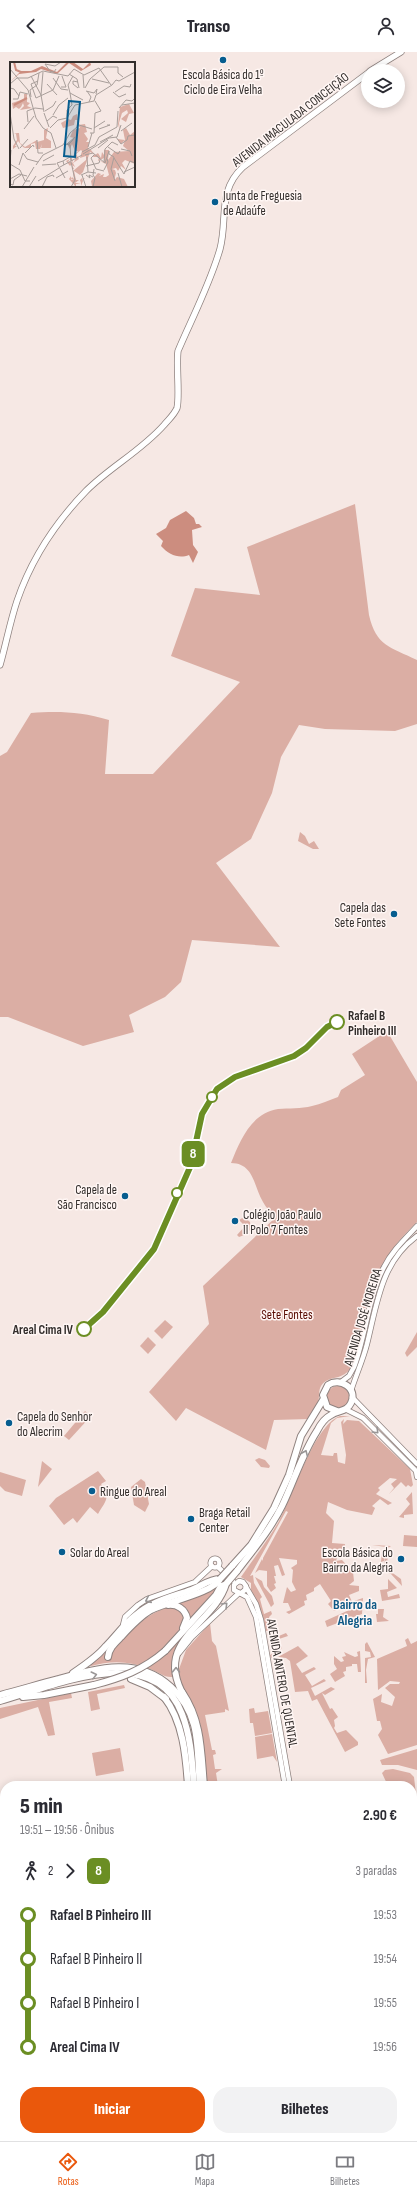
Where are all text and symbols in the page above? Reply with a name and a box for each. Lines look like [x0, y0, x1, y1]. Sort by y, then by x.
icon: back [20, 15, 42, 37]
icon: person [375, 15, 397, 37]
text: Transo [187, 16, 230, 37]
marker: Escola Básica do 1º Ciclo de Eira Velha [218, 55, 228, 65]
inset map [10, 62, 135, 187]
map controls [361, 64, 405, 108]
button: layers [361, 64, 405, 108]
place label: Escola Básica do 1º Ciclo de Eira Velha [182, 67, 264, 98]
street label: AVENIDA IMACULADA CONCEIÇÃO [228, 69, 352, 171]
place label: Junta de Freguesia de Adaúfe [222, 188, 302, 219]
marker: Junta de Freguesia de Adaúfe [210, 197, 220, 207]
place label: Capela das Sete Fontes [335, 900, 386, 931]
marker: Capela das Sete Fontes [389, 909, 399, 919]
place label: Rafael B Pinheiro III [348, 1008, 397, 1039]
marker: Rafael B Pinheiro III [329, 1014, 345, 1030]
unlabelled marker [206, 1091, 218, 1103]
line badge: 8 [180, 1141, 206, 1167]
text: 8 [190, 1145, 196, 1162]
place label: Capela de São Francisco [57, 1182, 117, 1213]
unlabelled marker [171, 1187, 183, 1199]
marker: Capela de São Francisco [120, 1191, 130, 1201]
place label: Colégio João Paulo II Polo 7 Fontes [243, 1207, 321, 1238]
marker: Colégio João Paulo II Polo 7 Fontes [230, 1216, 240, 1226]
street label: AVENIDA JOSÉ MOREIRA [340, 1266, 386, 1369]
park label: Sete Fontes [261, 1307, 313, 1323]
marker: Areal Cima IV [76, 1321, 92, 1337]
place label: Areal Cima IV [12, 1322, 74, 1338]
place label: Capela do Senhor do Alecrim [17, 1409, 92, 1440]
marker: Capela do Senhor do Alecrim [4, 1418, 14, 1428]
one-way arrow [371, 1427, 379, 1434]
one-way arrow [300, 1450, 308, 1458]
place label: Ringue do Areal [100, 1484, 167, 1500]
marker: Ringue do Areal [87, 1486, 97, 1496]
place label: Braga Retail Center [199, 1505, 250, 1536]
marker: Braga Retail Center [186, 1514, 196, 1524]
place label: Solar do Areal [70, 1545, 129, 1561]
place label: Escola Básica do Bairro da Alegria [322, 1545, 393, 1576]
marker: Solar do Areal [57, 1547, 67, 1557]
marker: Escola Básica do Bairro da Alegria [396, 1554, 406, 1564]
one-way arrow [145, 1595, 152, 1603]
district label: Bairro da Alegria [333, 1596, 377, 1629]
one-way arrow [220, 1602, 228, 1610]
street label: AVENIDA ANTERO DE QUENTAL [263, 1617, 301, 1749]
one-way arrow [172, 1667, 180, 1673]
one-way arrow [91, 1672, 97, 1680]
text: 5 min [20, 1793, 63, 1820]
text: 2.90 € [363, 1806, 397, 1825]
text: 19:51 – 19:56 · Ônibus [20, 1822, 114, 1838]
icon: walk [20, 1860, 42, 1882]
icon: forward [59, 1860, 81, 1882]
text: 8 [95, 1862, 102, 1879]
text: 2 [48, 1863, 53, 1879]
text: 3 paradas [355, 1863, 397, 1879]
text: Rafael B Pinheiro III [50, 1906, 151, 1925]
text: 19:53 [374, 1907, 397, 1923]
text: Rafael B Pinheiro II [50, 1950, 142, 1969]
text: 19:54 [374, 1951, 397, 1967]
text: Rafael B Pinheiro I [50, 1994, 139, 2013]
text: 19:55 [374, 1995, 397, 2011]
text: Areal Cima IV [50, 2038, 120, 2057]
text: 19:56 [373, 2039, 397, 2055]
button: Iniciar [20, 2087, 205, 2133]
button: Bilhetes [213, 2087, 397, 2133]
tab: Rotas [57, 2151, 79, 2188]
tab: Mapa [194, 2151, 216, 2188]
tab: Bilhetes [330, 2151, 360, 2188]

